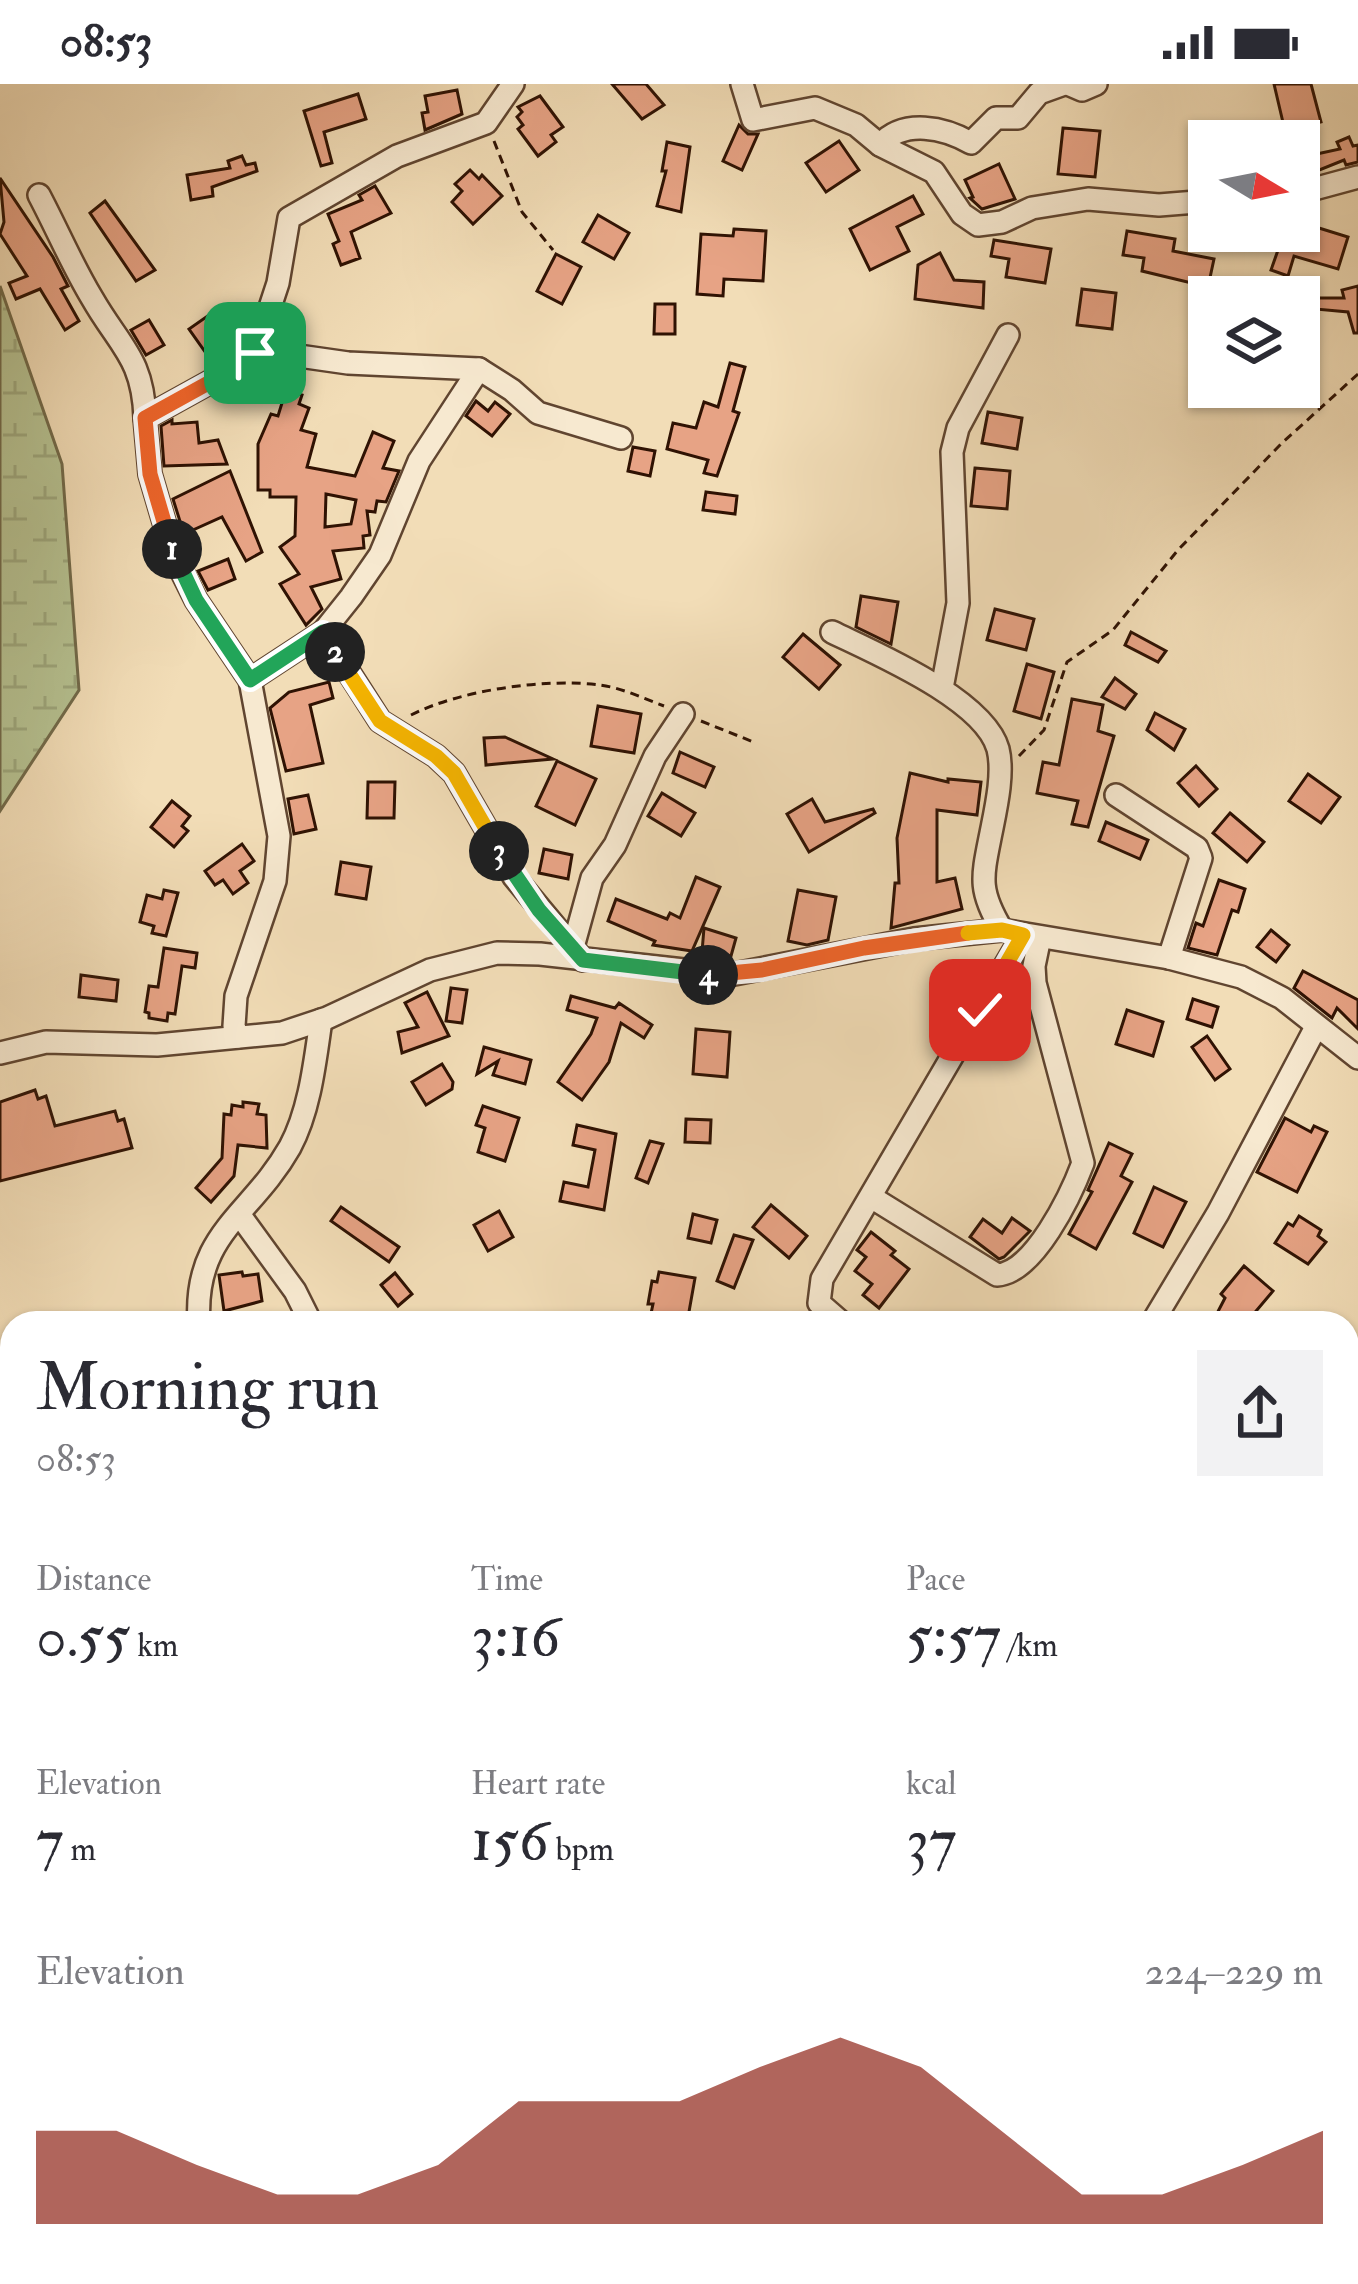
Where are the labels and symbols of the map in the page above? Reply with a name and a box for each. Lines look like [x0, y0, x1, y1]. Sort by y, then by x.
north arrow [1188, 120, 1320, 252]
pin [204, 302, 306, 404]
pin: 1 [142, 519, 202, 579]
pin: 2 [305, 622, 365, 682]
pin: 3 [469, 821, 529, 881]
pin: 4 [678, 945, 738, 1005]
pin [929, 959, 1031, 1061]

